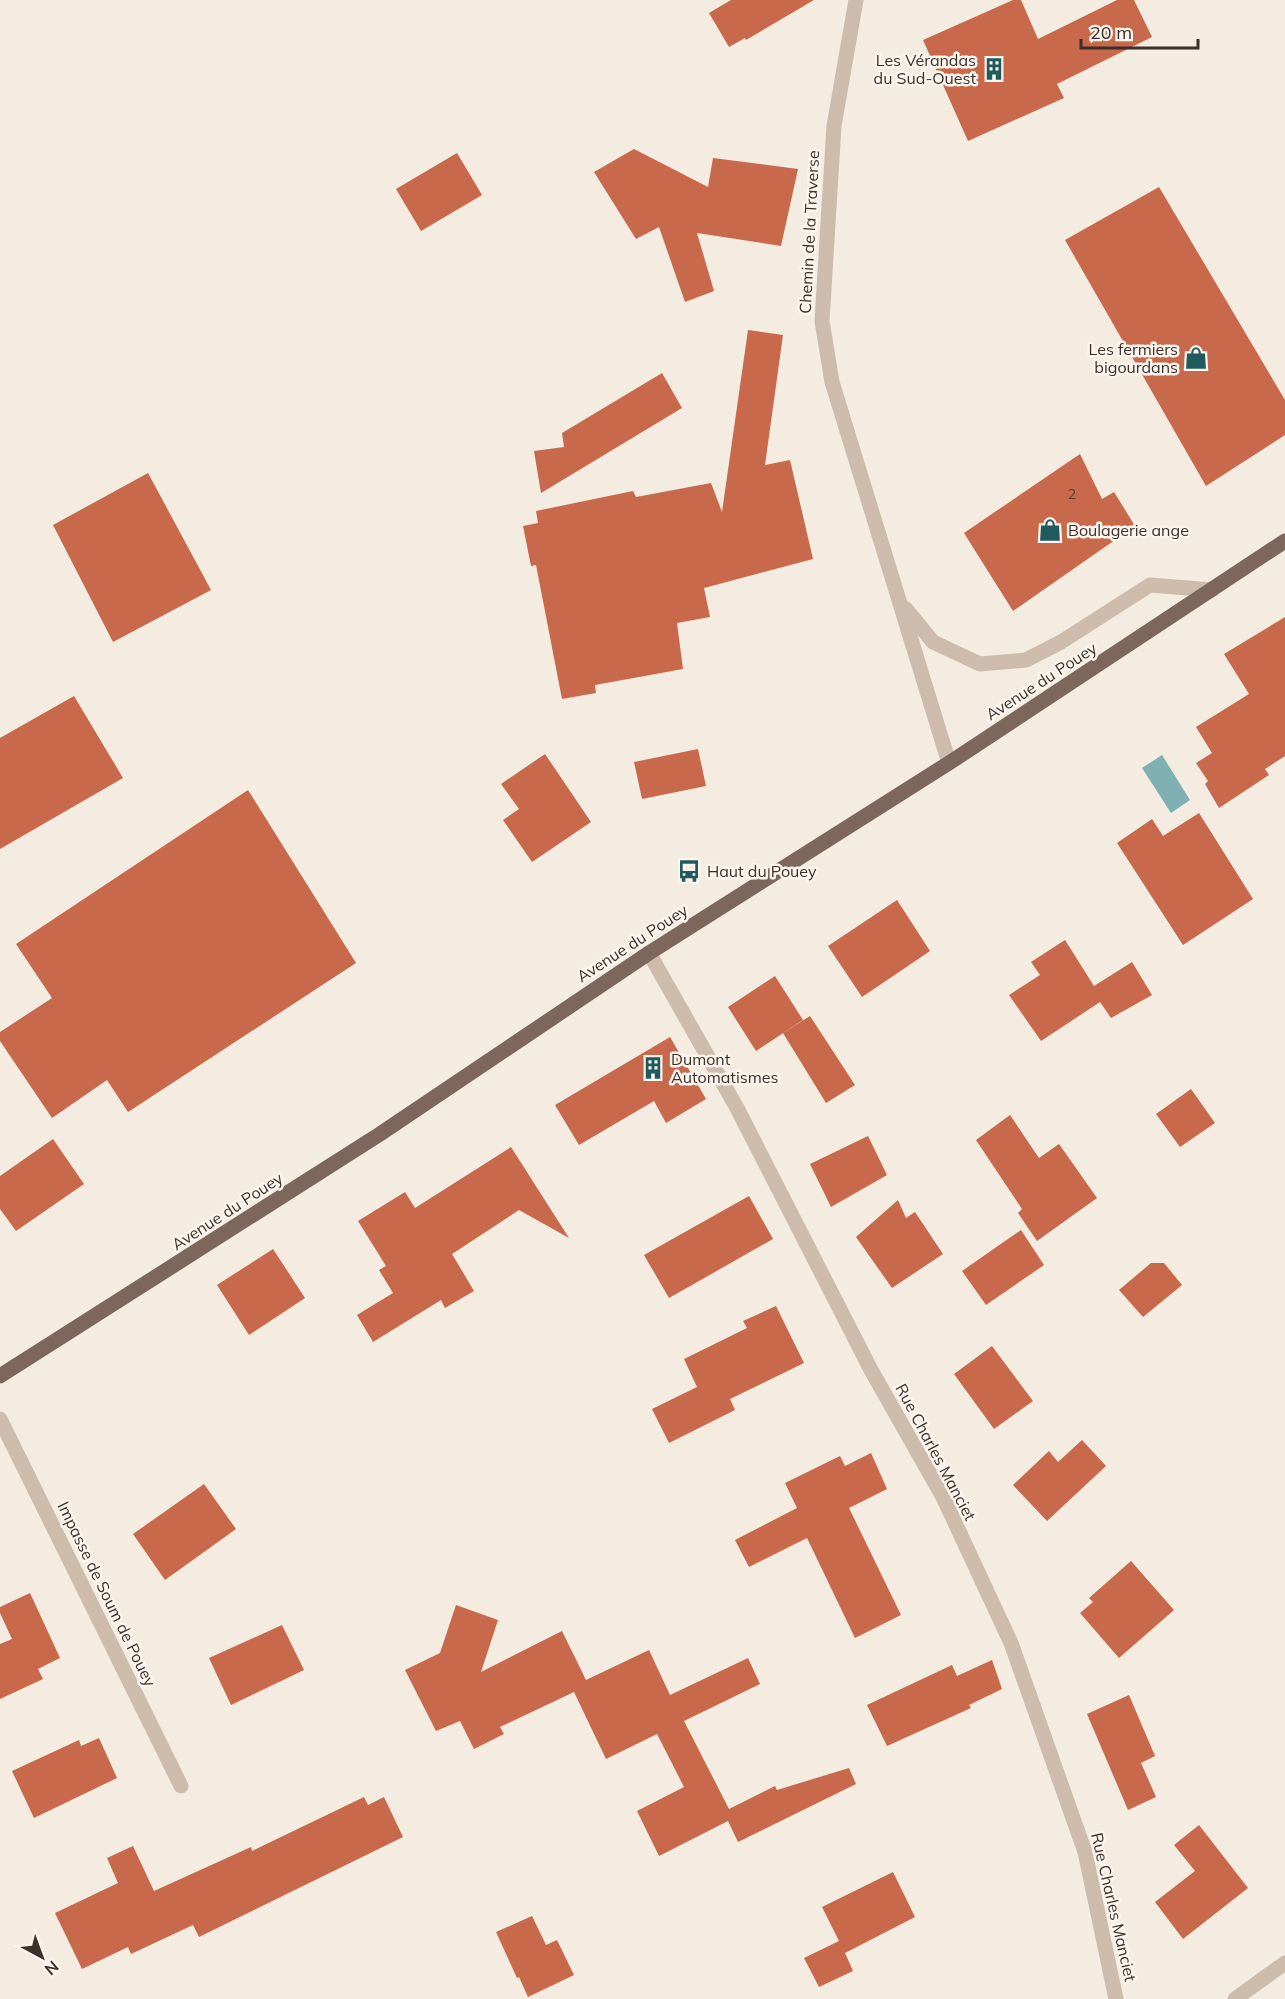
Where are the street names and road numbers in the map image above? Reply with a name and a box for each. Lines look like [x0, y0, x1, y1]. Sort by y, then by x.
street label: Chemin de la Traverse [795, 150, 823, 314]
street label: Avenue du Pouey [982, 637, 1101, 724]
street label: Avenue du Pouey [573, 899, 692, 986]
street label: Avenue du Pouey [168, 1167, 287, 1254]
street label: Rue Charles Manciet [891, 1380, 981, 1524]
street label: Impasse de Soum de Pouey [53, 1498, 161, 1690]
street label: Rue Charles Manciet [1087, 1831, 1141, 1984]

